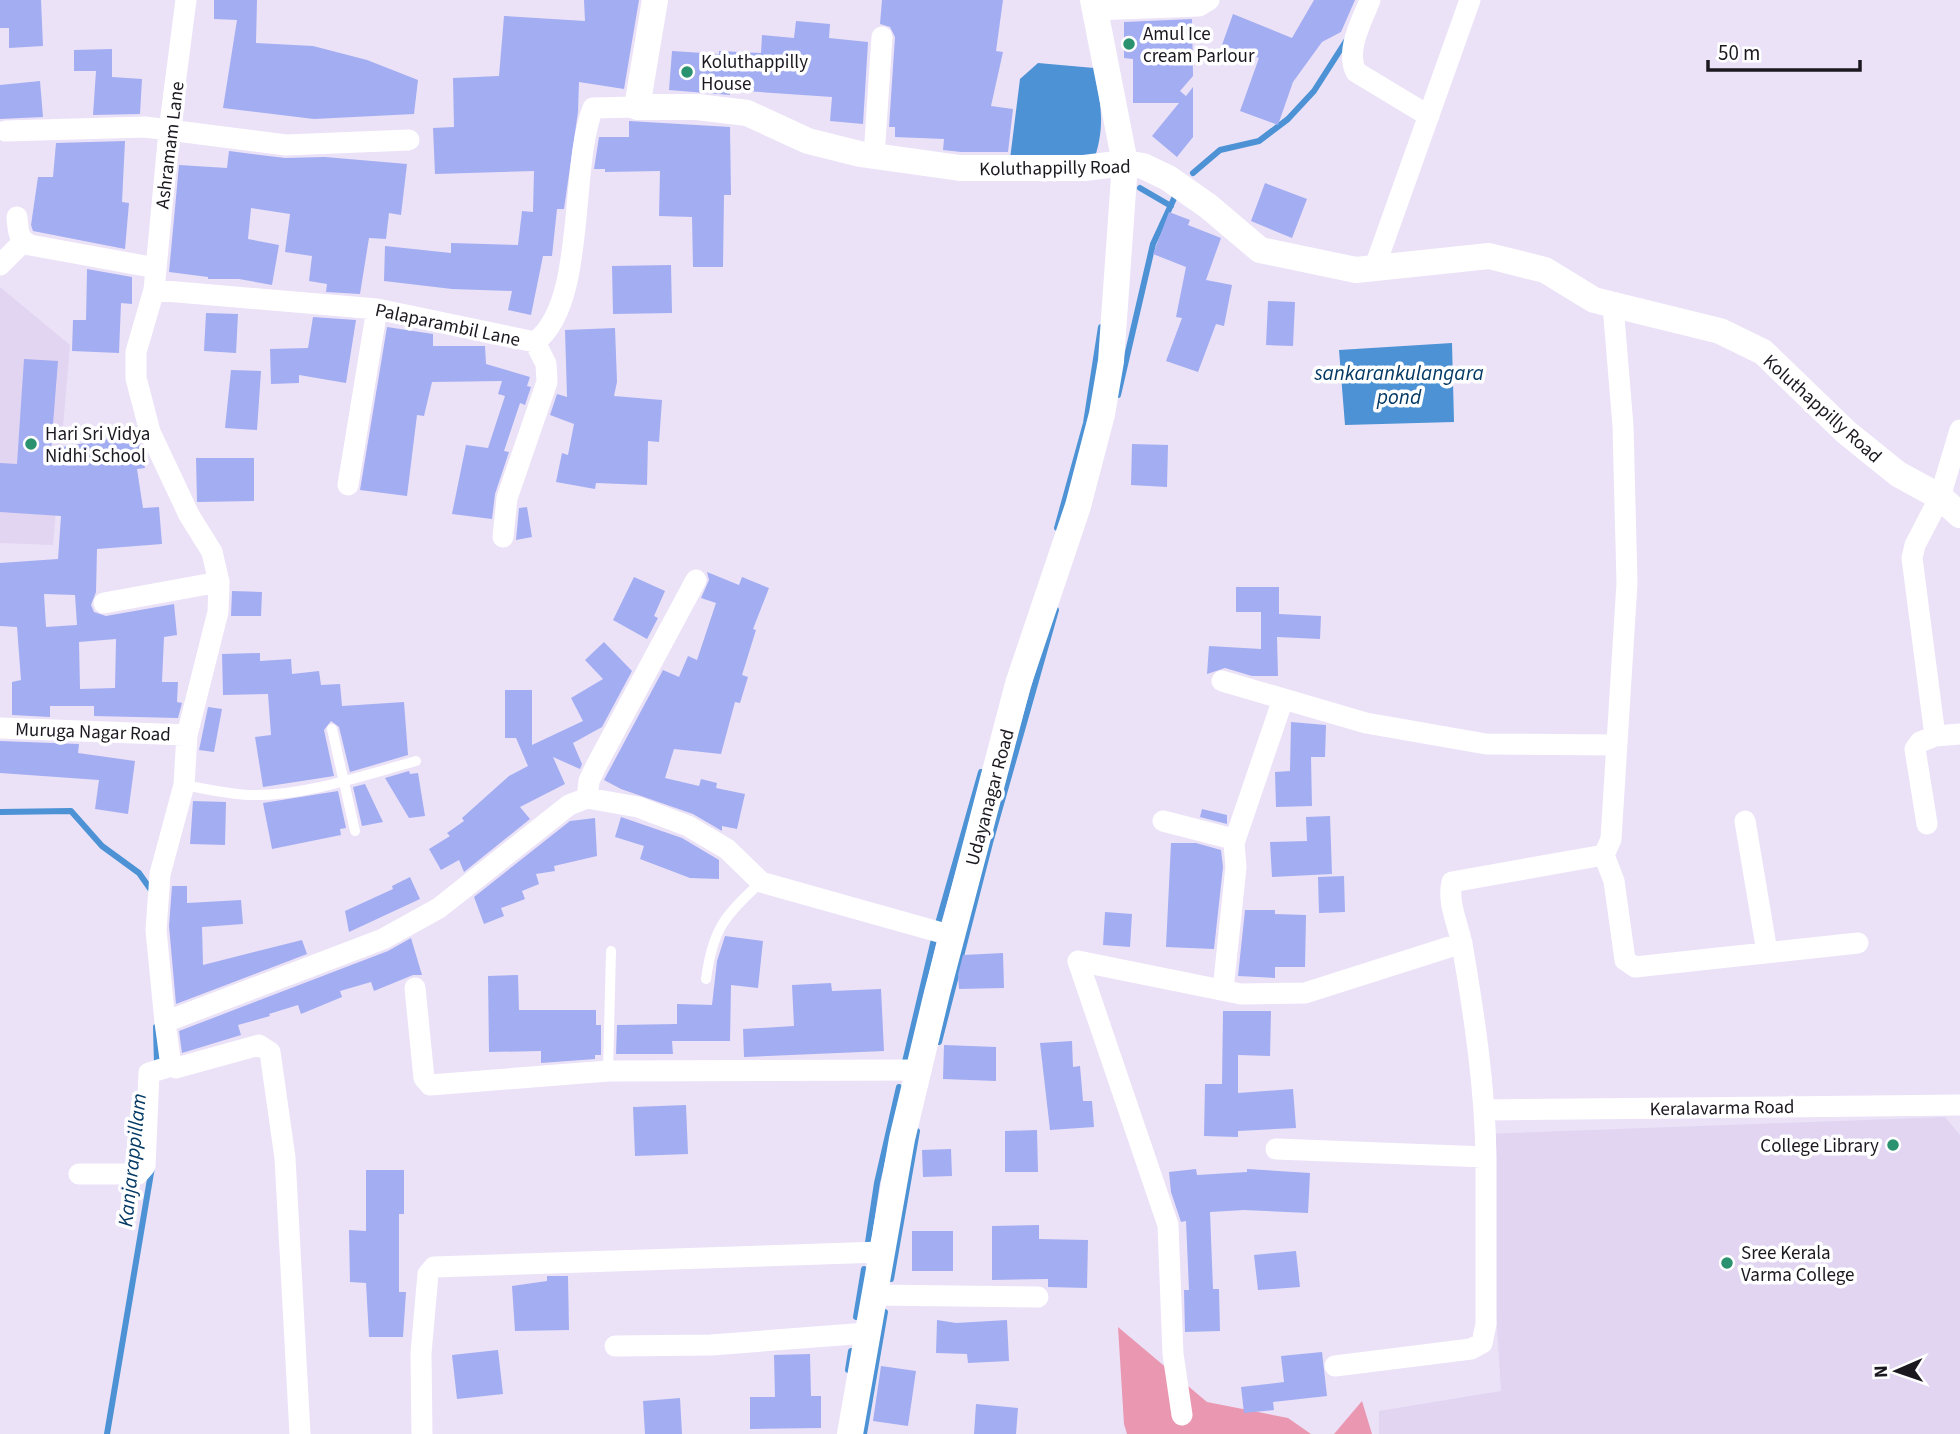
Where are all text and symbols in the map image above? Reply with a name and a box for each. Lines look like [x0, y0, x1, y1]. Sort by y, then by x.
place label: Amul Ice cream Parlour [1143, 21, 1255, 70]
scale bar [1708, 28, 1860, 72]
marker: Amul Ice cream Parlour [1121, 36, 1137, 52]
text: 50 m [1718, 38, 1760, 68]
place label: Koluthappilly House [701, 49, 808, 98]
marker: Koluthappilly House [679, 64, 695, 80]
street label: Ashramam Lane [149, 80, 192, 210]
street label: Koluthappilly Road [979, 154, 1131, 183]
street label: Palaparambil Lane [373, 297, 523, 354]
street label: Koluthappilly Road [1757, 348, 1887, 470]
water label: sankarankulangara pond [1313, 358, 1484, 412]
place label: Hari Sri Vidya Nidhi School [45, 421, 150, 470]
marker: Hari Sri Vidya Nidhi School [23, 436, 39, 452]
street label: Muruga Nagar Road [15, 716, 171, 749]
street label: Udayanagar Road [959, 726, 1022, 869]
water label: Kanjarappillam [110, 1092, 154, 1228]
street label: Keralavarma Road [1649, 1094, 1795, 1123]
place label: College Library [1760, 1133, 1879, 1160]
marker: College Library [1885, 1137, 1901, 1153]
place label: Sree Kerala Varma College [1741, 1240, 1854, 1289]
marker: Sree Kerala Varma College [1719, 1255, 1735, 1271]
north arrow [1862, 1336, 1932, 1406]
text: N [1868, 1365, 1895, 1378]

